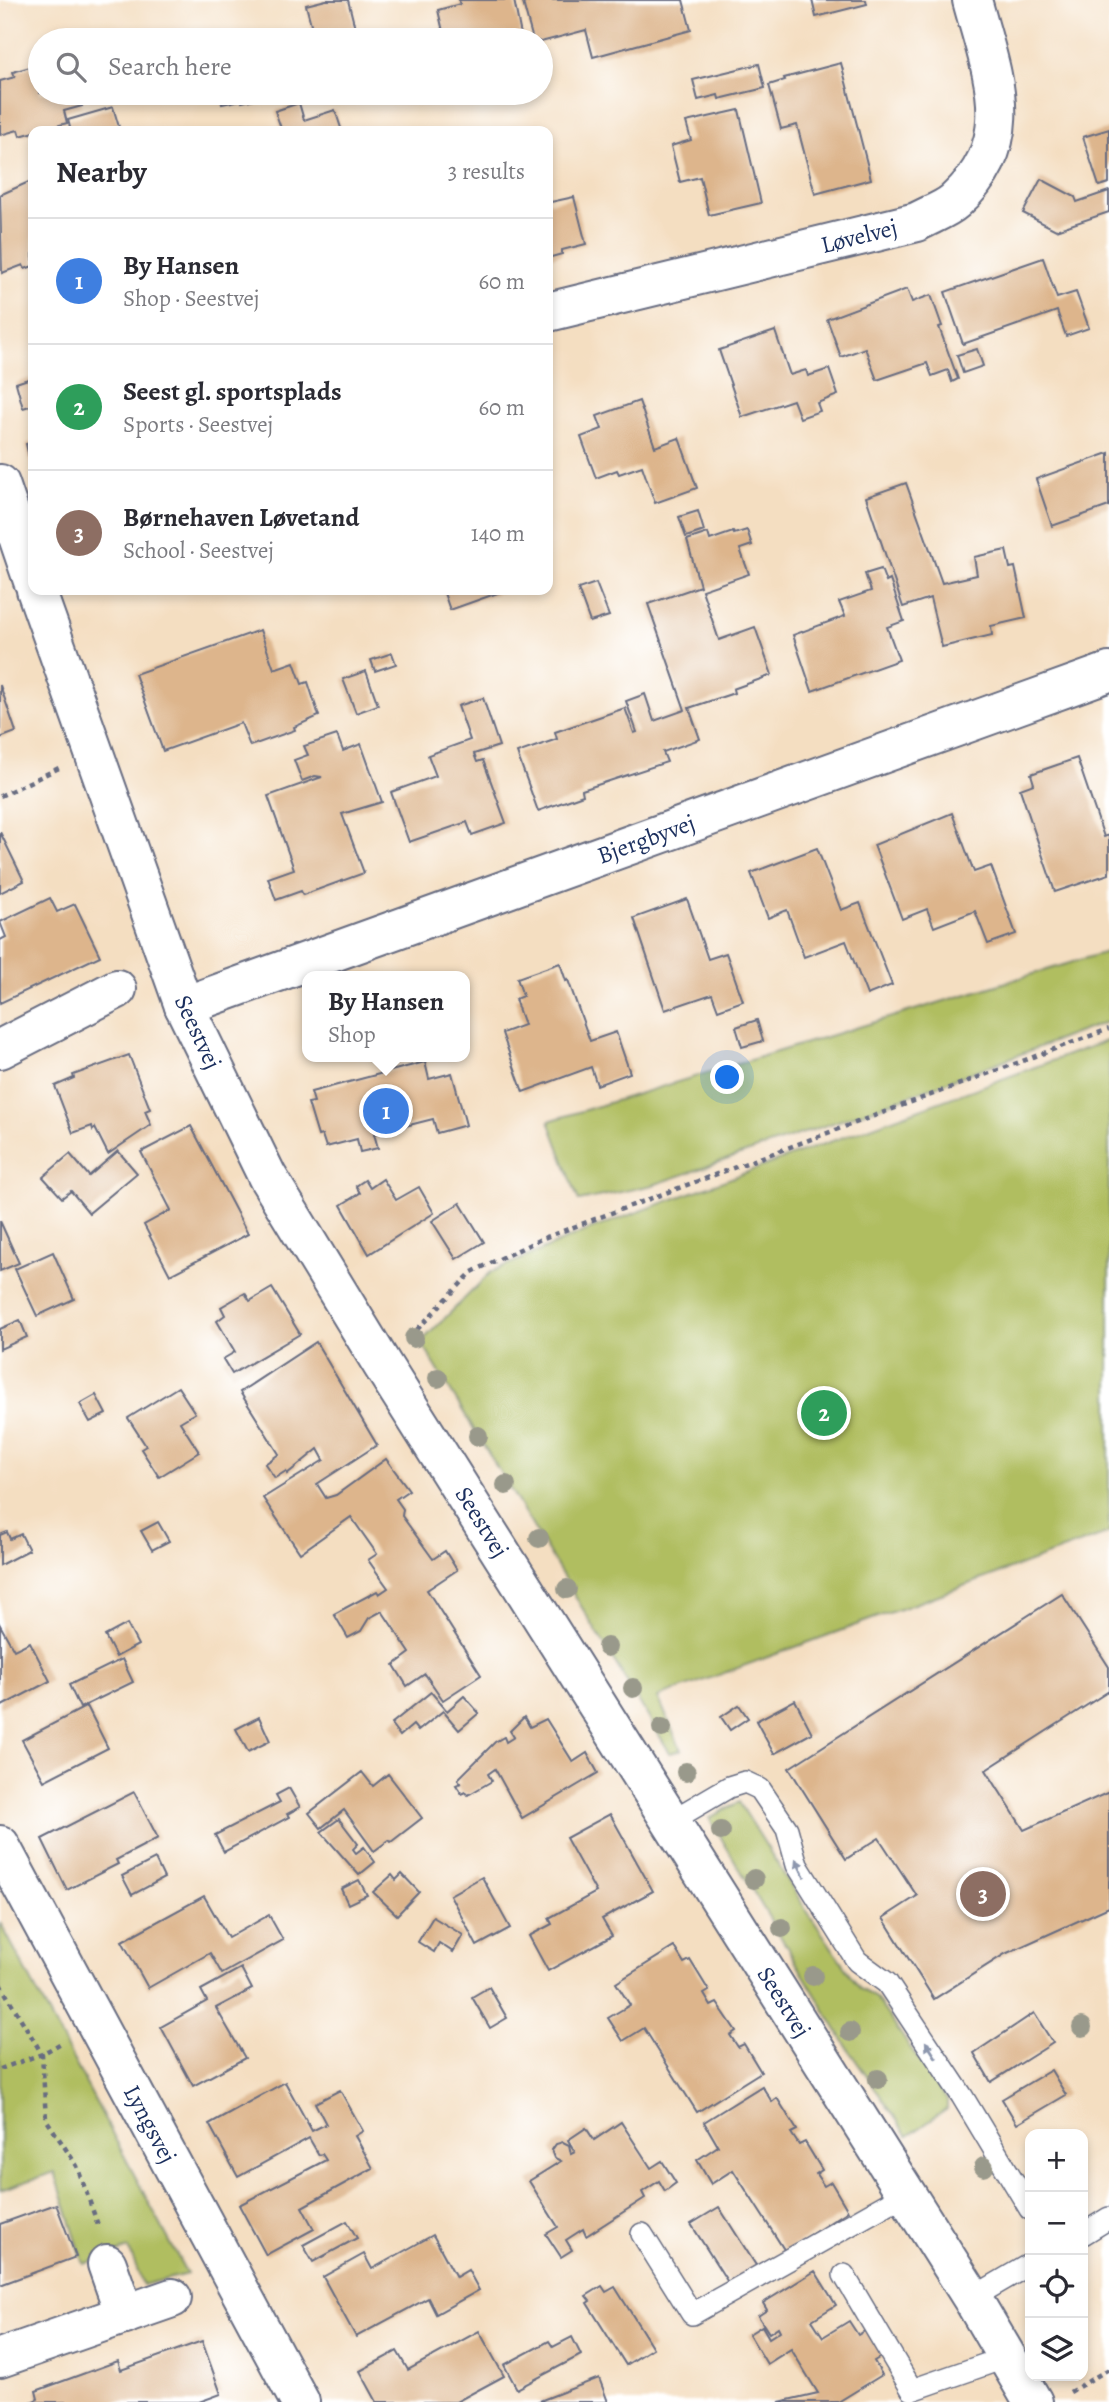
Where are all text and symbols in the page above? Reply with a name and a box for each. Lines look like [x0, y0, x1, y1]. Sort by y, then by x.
search box [28, 28, 553, 105]
icon: search [52, 48, 90, 86]
text: Search here [108, 49, 232, 84]
text: Nearby [56, 152, 147, 192]
text: 3 results [448, 156, 525, 187]
street label: Løvelvej [817, 211, 901, 261]
text: By Hansen [123, 248, 239, 283]
text: 1 [75, 266, 83, 297]
text: 60 m [478, 266, 525, 297]
text: Shop · Seestvej [123, 283, 260, 314]
text: Seest gl. sportsplads [123, 374, 342, 409]
text: 2 [73, 392, 85, 423]
text: 60 m [478, 392, 525, 423]
text: Sports · Seestvej [123, 409, 273, 440]
text: Børnehaven Løvetand [123, 500, 359, 535]
text: 3 [74, 518, 84, 549]
text: 140 m [471, 518, 525, 549]
text: School · Seestvej [123, 535, 274, 566]
street label: Bjergbyvej [593, 807, 699, 871]
popup [302, 971, 470, 1062]
text: By Hansen [328, 984, 444, 1019]
street label: Seestvej [167, 990, 229, 1074]
text: Shop [328, 1019, 376, 1050]
your location [710, 1060, 744, 1094]
pin: 1 [363, 1085, 409, 1137]
pin: 2 [801, 1387, 847, 1439]
street label: Seestvej [448, 1480, 516, 1564]
one-way arrow [794, 1858, 806, 1878]
pin: 3 [960, 1868, 1006, 1920]
street label: Seestvej [750, 1960, 818, 2044]
one-way arrow [925, 2041, 938, 2060]
street label: Lyngsvej [116, 2079, 184, 2169]
map controls [1025, 2129, 1088, 2381]
button: + [1025, 2129, 1088, 2192]
button: − [1025, 2192, 1088, 2255]
button: locate [1025, 2255, 1088, 2318]
button: layers [1025, 2318, 1088, 2381]

